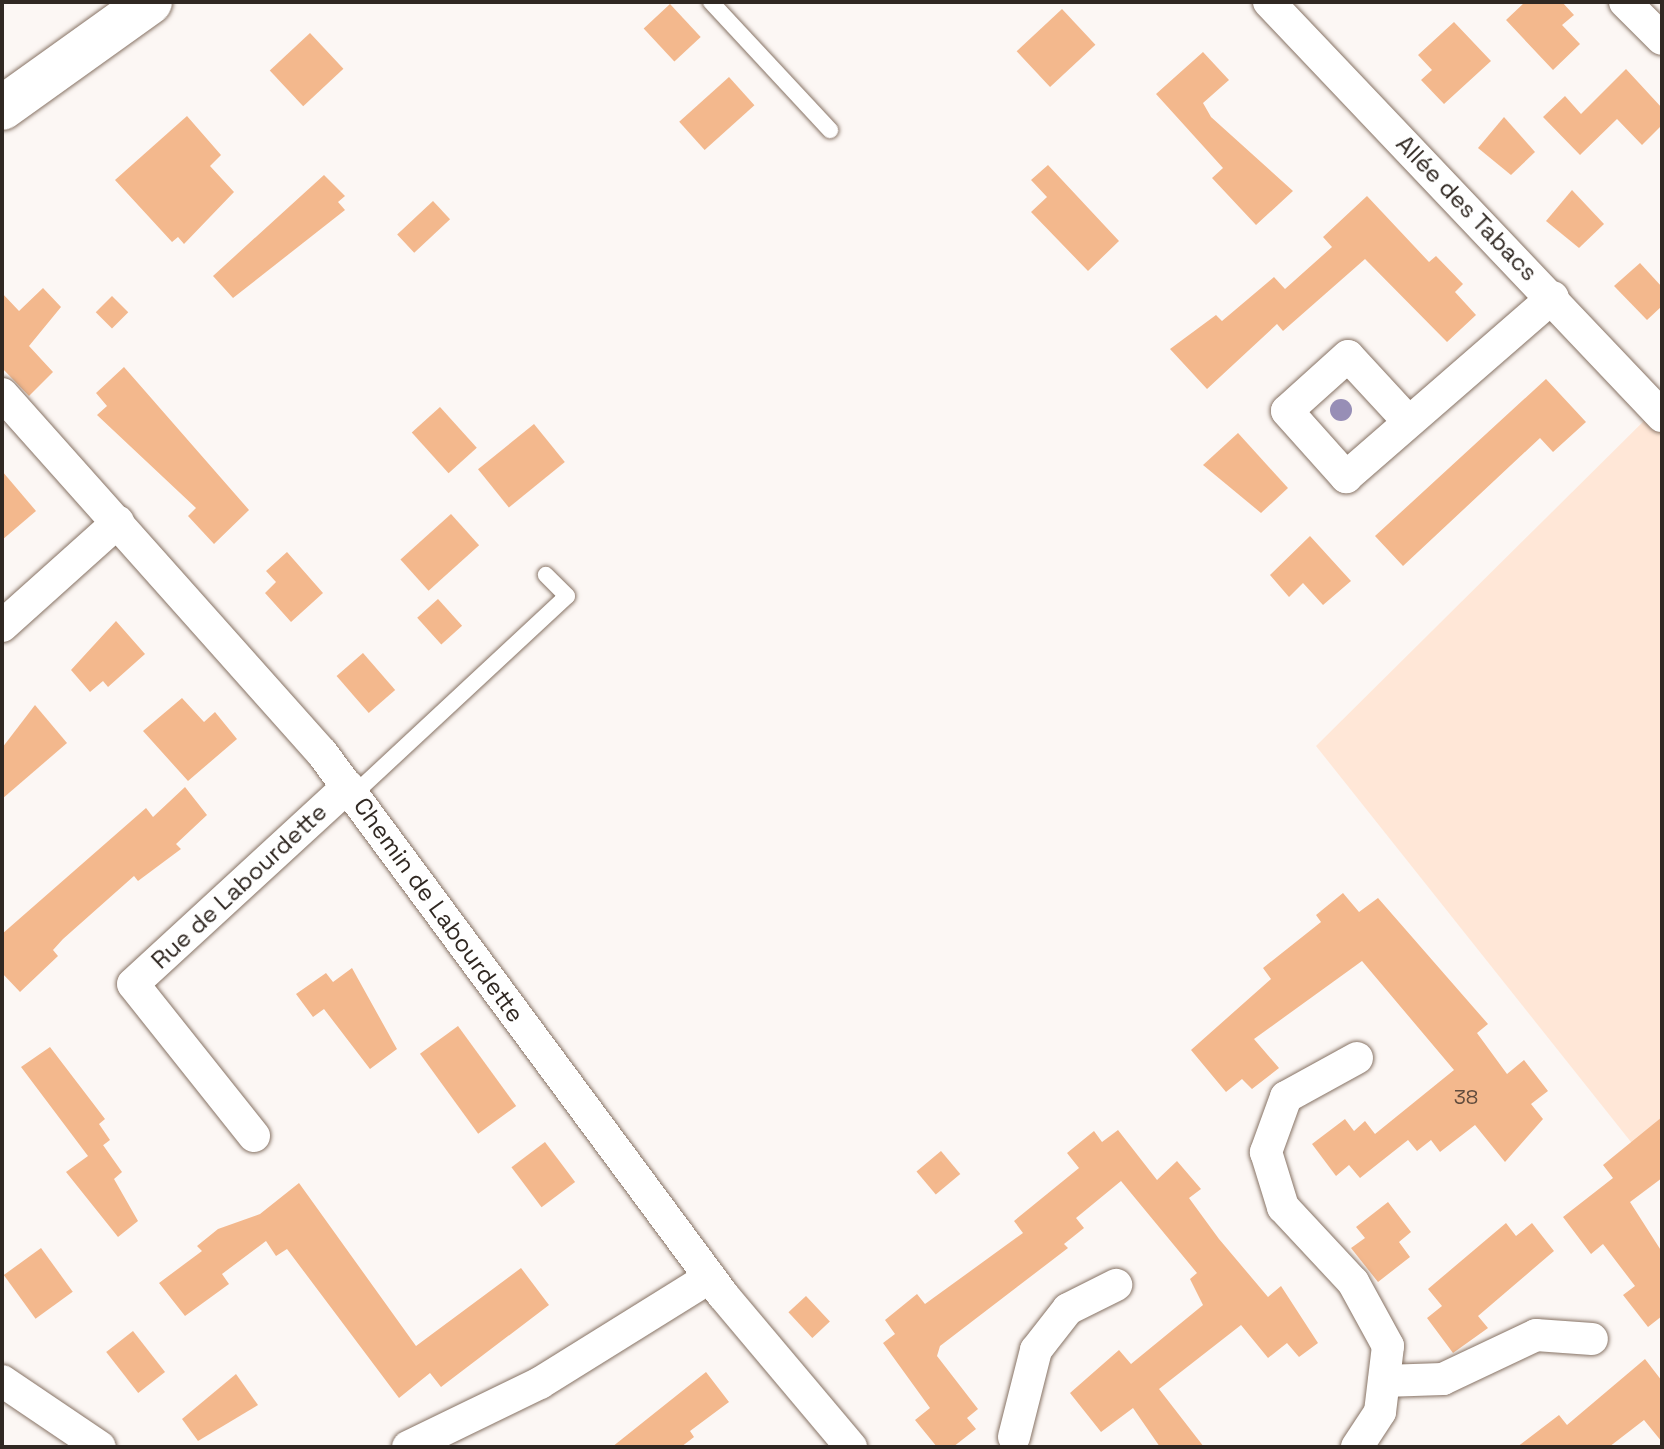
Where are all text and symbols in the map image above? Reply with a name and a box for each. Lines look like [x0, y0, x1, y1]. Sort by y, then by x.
street label: Allée des Tabacs [1390, 129, 1544, 287]
street label: Chemin de Labourdette [348, 792, 530, 1028]
street label: Rue de Labourdette [145, 797, 333, 975]
house number: 38 [1454, 1085, 1478, 1109]

